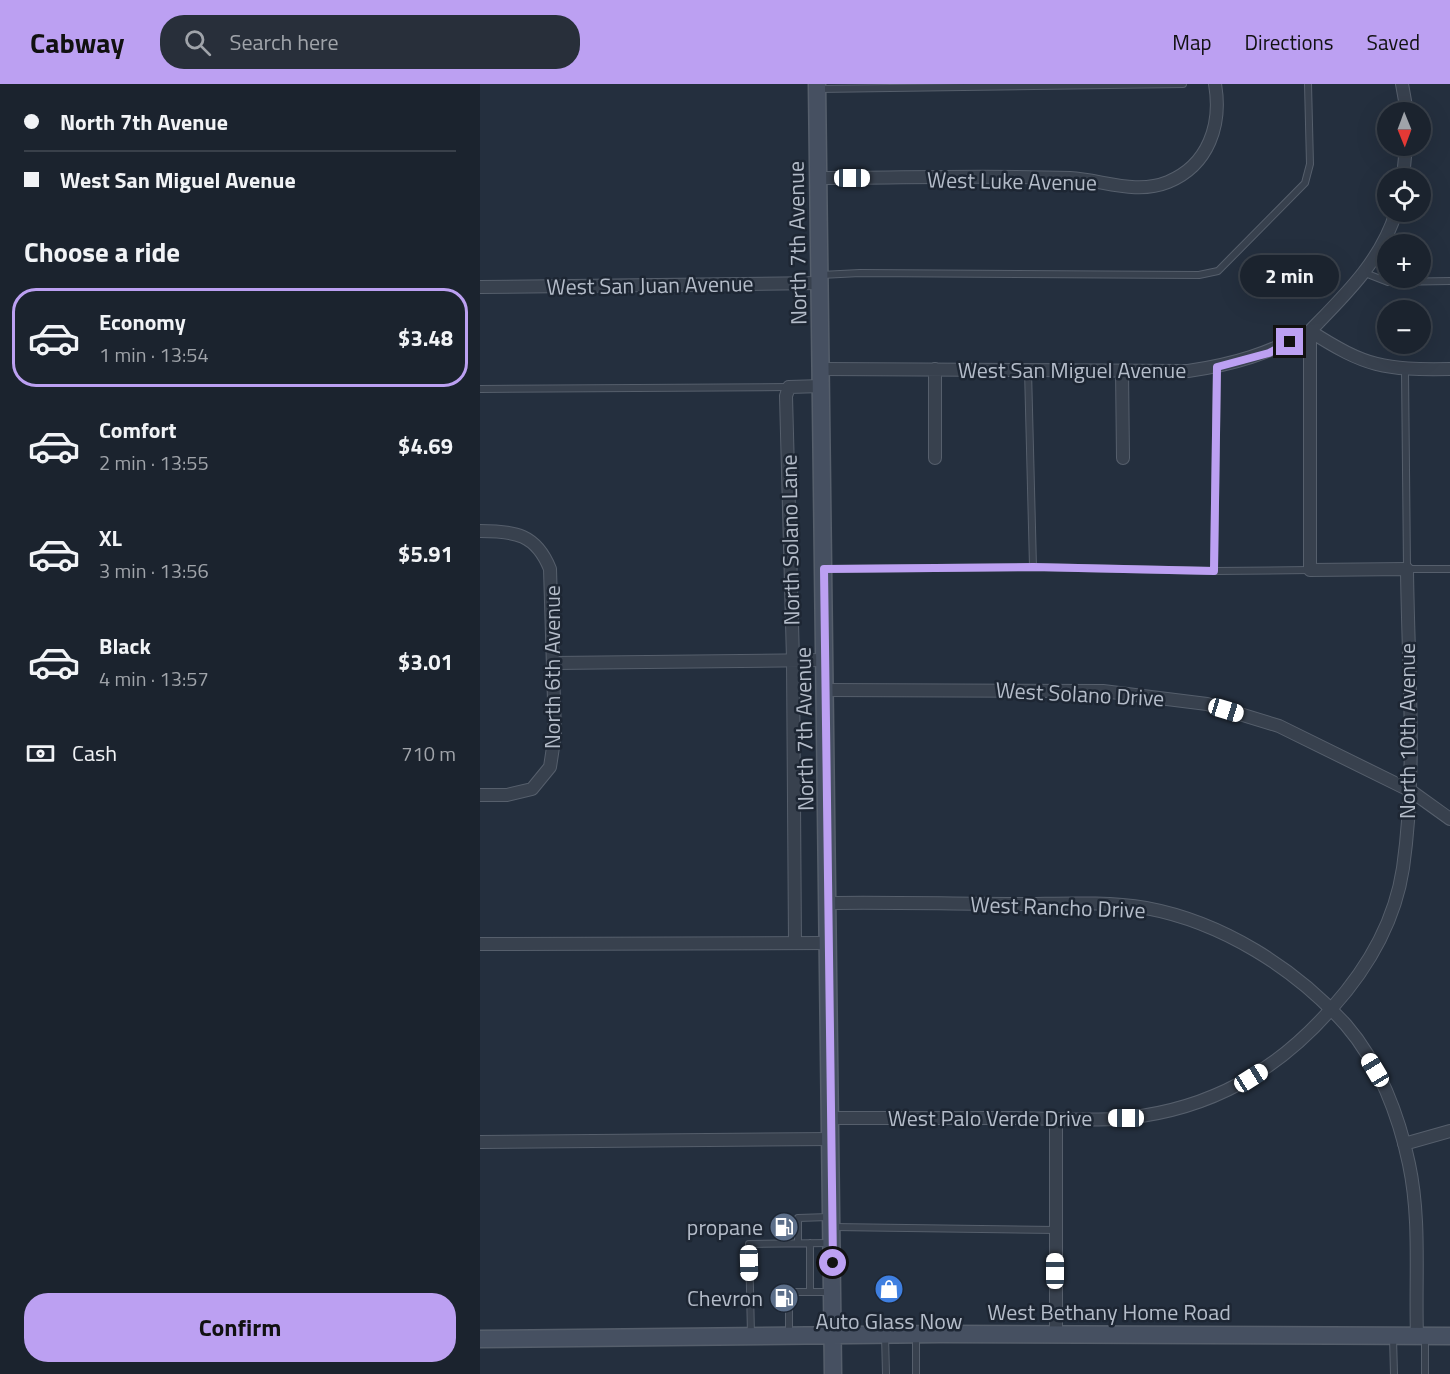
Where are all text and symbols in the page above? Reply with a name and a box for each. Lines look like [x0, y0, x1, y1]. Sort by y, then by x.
search box [160, 15, 580, 69]
text: Cabway [30, 21, 124, 64]
text: Search here [229, 25, 339, 59]
icon: search [181, 26, 214, 59]
text: Map [1172, 26, 1212, 58]
text: Directions [1245, 26, 1334, 58]
text: Saved [1367, 26, 1420, 58]
north arrow [1377, 102, 1431, 156]
map controls [1377, 102, 1431, 354]
text: North 7th Avenue [60, 105, 228, 139]
street label: North 7th Avenue [779, 161, 815, 325]
text: West San Miguel Avenue [60, 163, 296, 197]
street label: West Luke Avenue [927, 163, 1097, 199]
button: locate [1377, 168, 1431, 222]
car [834, 169, 870, 187]
text: Choose a ride [24, 231, 180, 272]
button: + [1377, 234, 1431, 288]
callout: 2 min [1240, 255, 1340, 297]
text: 2 min [1265, 260, 1314, 291]
street label: West San Juan Avenue [546, 266, 754, 304]
button: − [1377, 300, 1431, 354]
text: Economy [99, 305, 186, 339]
icon: car [27, 311, 81, 365]
text: $3.48 [398, 321, 453, 355]
route end [1276, 328, 1303, 355]
text: 1 min · 13:54 [99, 339, 209, 370]
street label: West San Miguel Avenue [958, 353, 1186, 387]
text: Comfort [99, 413, 177, 447]
icon: car [27, 419, 81, 473]
text: $4.69 [398, 429, 453, 463]
text: 2 min · 13:55 [99, 447, 209, 478]
street label: North Solano Lane [772, 454, 808, 626]
text: XL [99, 521, 122, 555]
icon: car [27, 527, 81, 581]
text: $5.91 [398, 537, 453, 571]
text: 3 min · 13:56 [99, 555, 209, 586]
street label: North 6th Avenue [535, 585, 569, 749]
text: Black [99, 629, 151, 663]
icon: car [27, 635, 81, 689]
street label: North 10th Avenue [1390, 643, 1424, 819]
text: $3.01 [398, 645, 453, 679]
street label: North 7th Avenue [786, 647, 822, 811]
text: 4 min · 13:57 [99, 663, 209, 694]
street label: West Solano Drive [995, 673, 1165, 715]
car [1206, 696, 1246, 724]
text: Cash [72, 736, 117, 770]
icon: cash [24, 737, 57, 770]
text: 710 m [401, 738, 456, 769]
street label: West Rancho Drive [970, 887, 1146, 927]
car [1358, 1050, 1392, 1090]
car [1231, 1061, 1271, 1095]
street label: West Palo Verde Drive [888, 1101, 1092, 1135]
car [1108, 1109, 1144, 1127]
place label: propane [687, 1210, 763, 1244]
fuel station icon: propane [768, 1211, 800, 1243]
car [740, 1245, 758, 1281]
route start [819, 1249, 846, 1276]
car [1046, 1253, 1064, 1289]
shop icon: Auto Glass Now [873, 1273, 905, 1305]
place label: Chevron [687, 1281, 763, 1315]
fuel station icon: Chevron [768, 1282, 800, 1314]
button: Confirm [24, 1293, 456, 1362]
street label: West Bethany Home Road [987, 1295, 1231, 1329]
place label: Auto Glass Now [816, 1304, 963, 1338]

